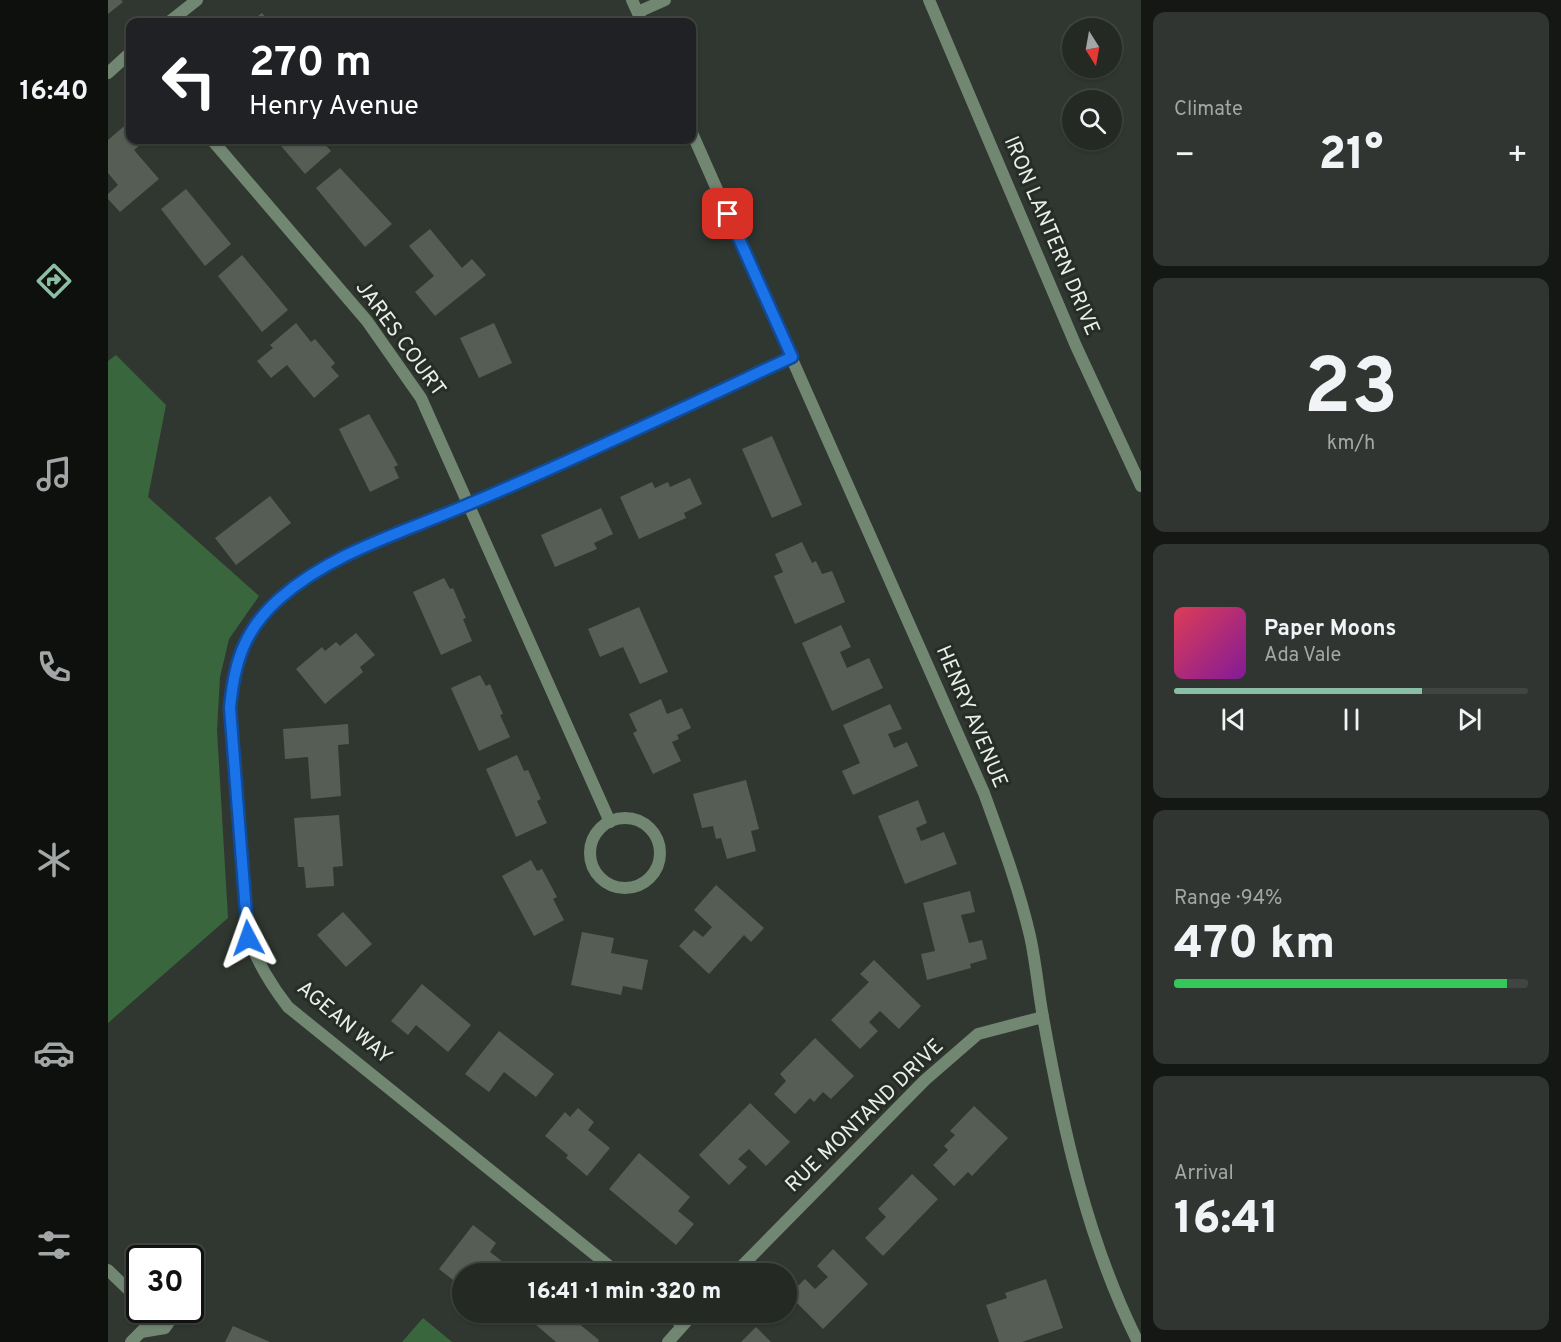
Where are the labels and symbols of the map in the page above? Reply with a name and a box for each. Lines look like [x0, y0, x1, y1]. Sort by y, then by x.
north arrow [1062, 18, 1122, 78]
street label: IRON LANTERN DRIVE [997, 132, 1105, 340]
pin [702, 188, 753, 239]
street label: JARES COURT [349, 276, 451, 402]
street label: HENRY AVENUE [929, 642, 1013, 792]
position arrow [216, 906, 280, 970]
street label: AGEAN WAY [291, 975, 397, 1071]
street label: RUE MONTAND DRIVE [780, 1033, 950, 1199]
speed limit sign: 30 [126, 1245, 204, 1323]

